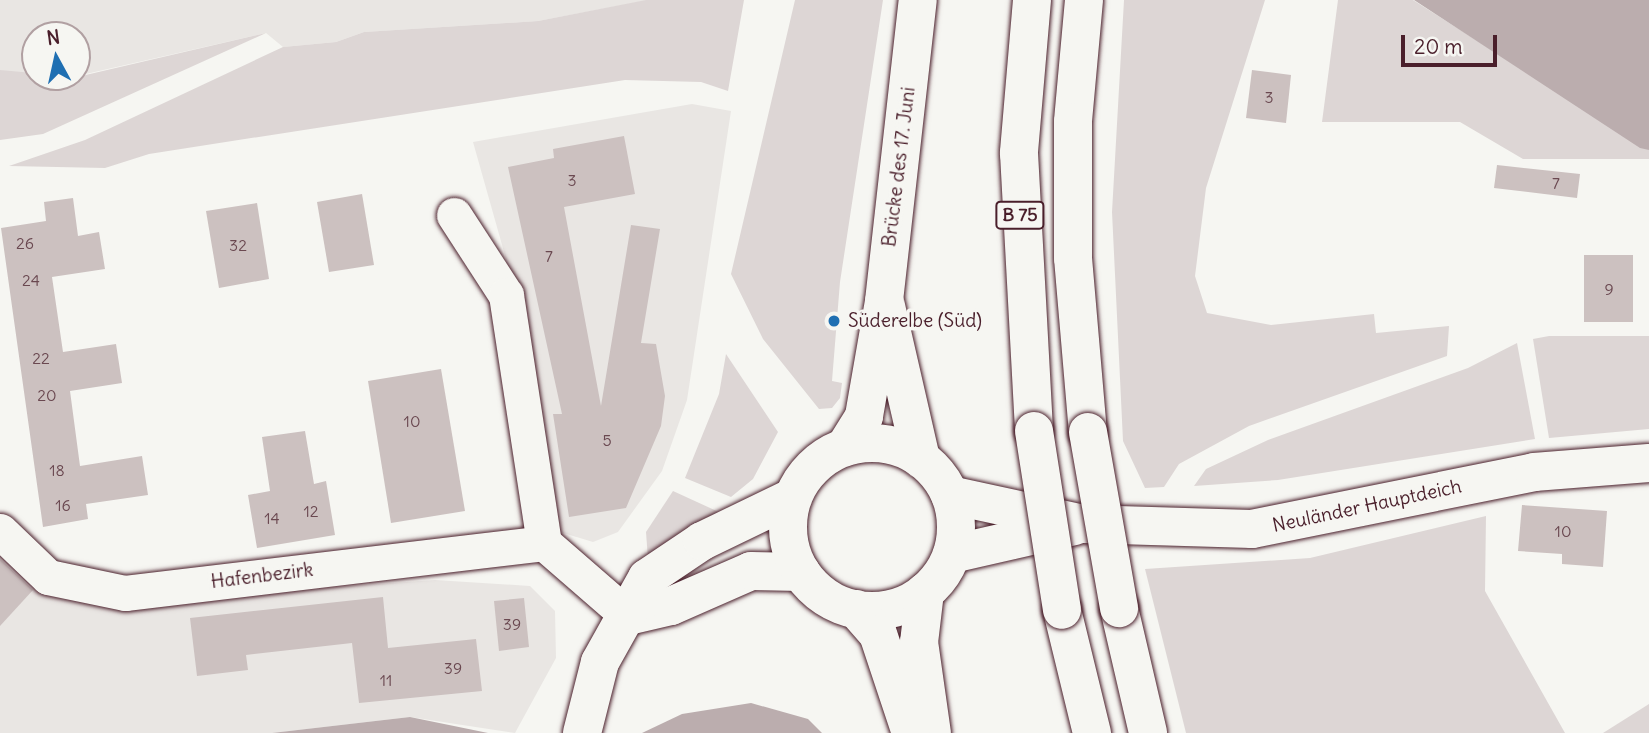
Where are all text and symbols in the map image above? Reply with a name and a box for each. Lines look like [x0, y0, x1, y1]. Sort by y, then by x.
north arrow [21, 21, 91, 91]
scale bar [1404, 21, 1500, 65]
text: N [45, 24, 62, 50]
text: 20 m [1414, 33, 1463, 60]
street label: Brücke des 17. Juni [878, 86, 920, 248]
house number: 3 [1264, 87, 1274, 107]
house number: 3 [567, 170, 577, 190]
house number: 7 [1552, 173, 1560, 193]
road number: B 75 [994, 200, 1046, 230]
house number: 26 [16, 233, 34, 253]
house number: 32 [229, 235, 247, 255]
house number: 7 [545, 246, 553, 266]
house number: 24 [22, 270, 40, 290]
house number: 9 [1604, 279, 1614, 299]
place label: Süderelbe (Süd) [848, 310, 982, 332]
marker: Süderelbe (Süd) [826, 313, 842, 329]
house number: 22 [32, 348, 50, 368]
house number: 20 [37, 385, 57, 405]
house number: 10 [404, 411, 420, 431]
house number: 5 [602, 430, 612, 450]
house number: 18 [49, 460, 65, 480]
street label: Neuländer Hauptdeich [1270, 475, 1464, 537]
house number: 16 [55, 495, 71, 515]
house number: 12 [303, 501, 319, 521]
house number: 14 [264, 508, 280, 528]
house number: 10 [1555, 521, 1571, 541]
street label: Hafenbezirk [210, 558, 314, 594]
house number: 39 [503, 614, 521, 634]
house number: 39 [444, 658, 462, 678]
house number: 11 [380, 670, 392, 690]

